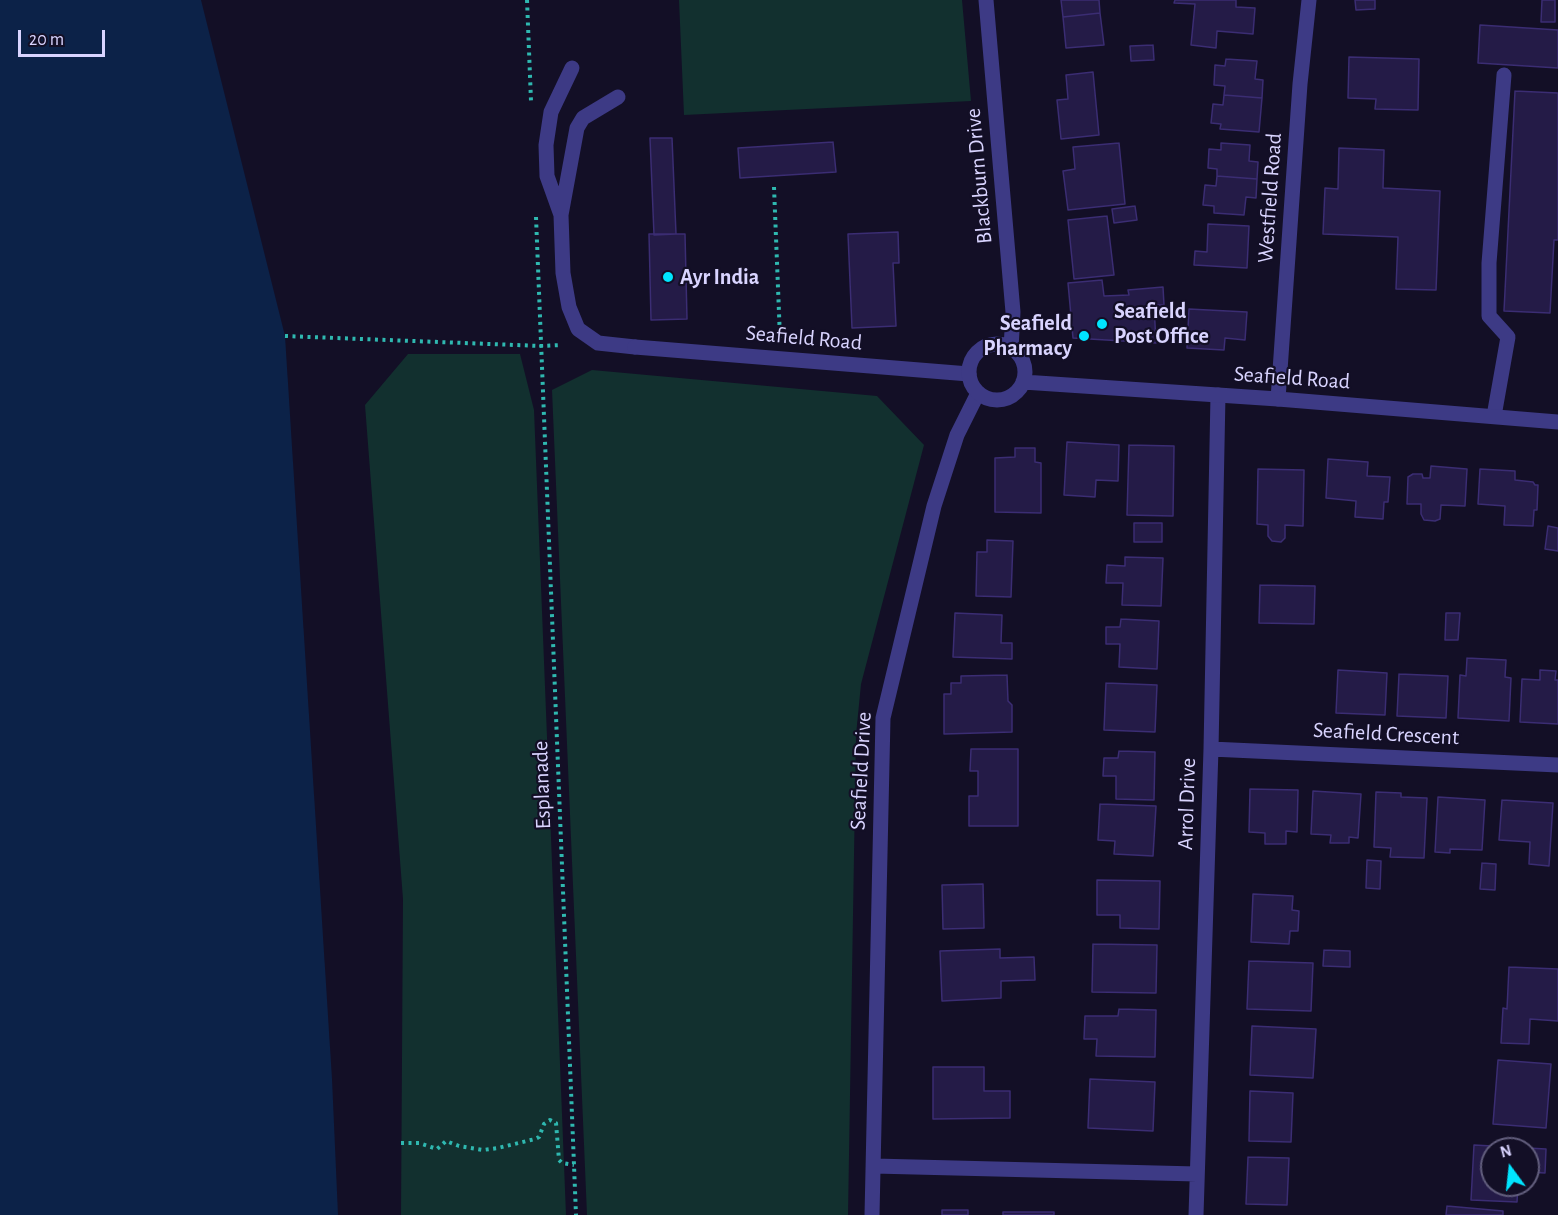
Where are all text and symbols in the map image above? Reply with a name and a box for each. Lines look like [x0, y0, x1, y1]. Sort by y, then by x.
scale bar [21, 18, 108, 56]
text: 20 m [29, 31, 64, 49]
street label: Blackburn Drive [960, 107, 998, 245]
street label: Westfield Road [1252, 132, 1288, 264]
place label: Ayr India [680, 264, 759, 290]
marker: Ayr India [661, 270, 675, 284]
place label: Seafield Post Office [1114, 298, 1209, 350]
place label: Seafield Pharmacy [983, 310, 1072, 362]
marker: Seafield Post Office [1095, 317, 1109, 331]
street label: Seafield Road [745, 320, 863, 356]
marker: Seafield Pharmacy [1077, 329, 1091, 343]
street label: Seafield Road [1233, 361, 1351, 395]
street label: Seafield Drive [845, 711, 877, 831]
street label: Seafield Crescent [1312, 717, 1460, 751]
street label: Esplanade [527, 740, 557, 830]
street label: Arrol Drive [1172, 757, 1202, 851]
north arrow [1480, 1137, 1540, 1197]
text: N [1498, 1142, 1513, 1161]

